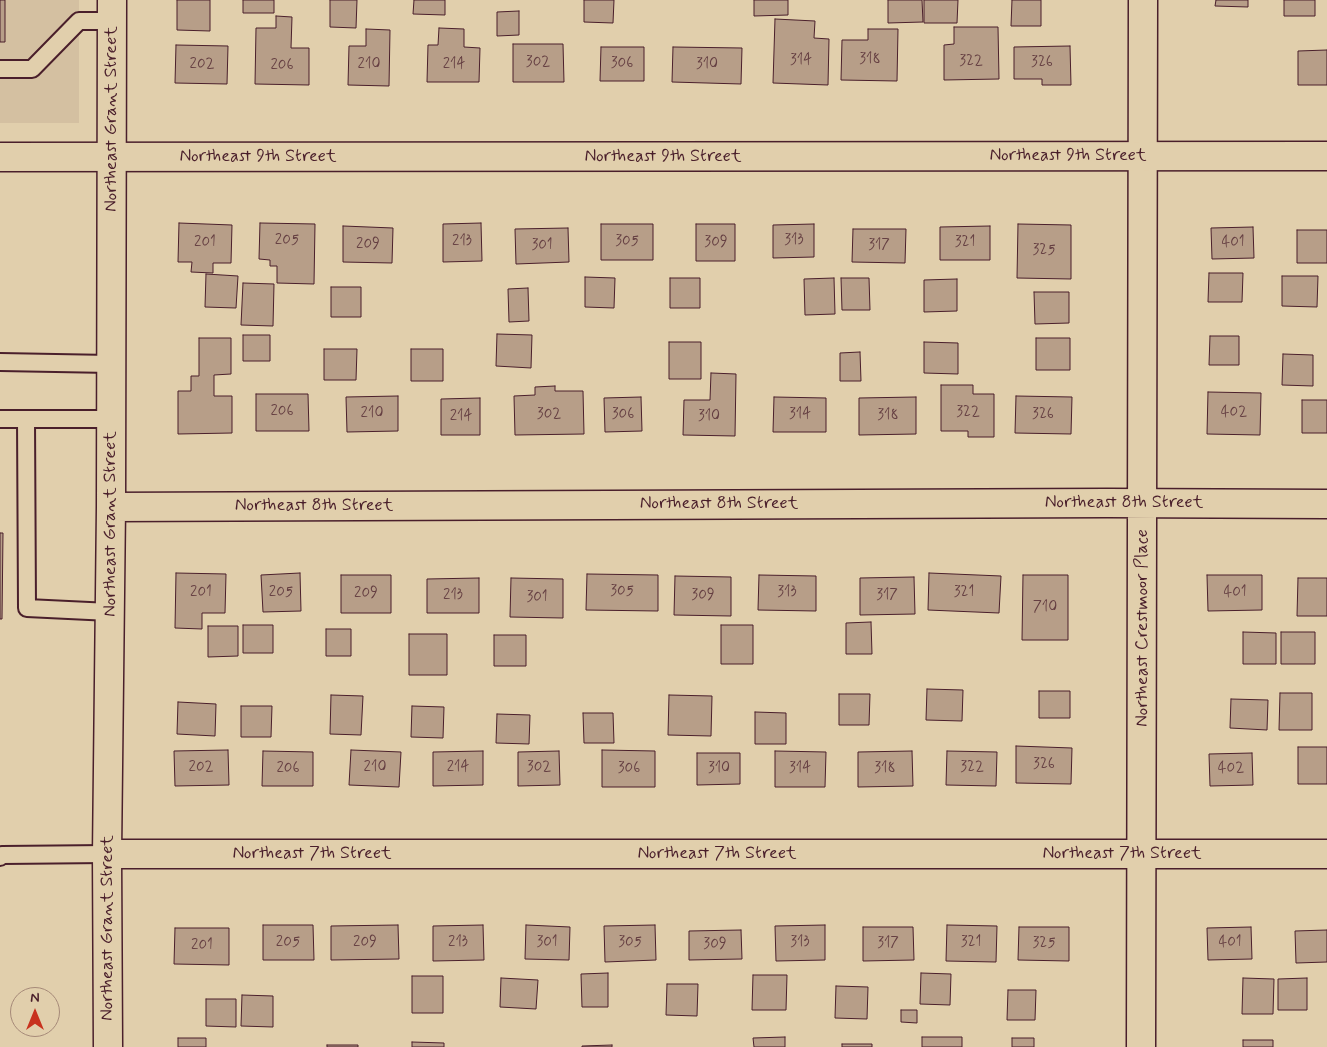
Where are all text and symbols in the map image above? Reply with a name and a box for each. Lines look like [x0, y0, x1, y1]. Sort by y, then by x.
street label: Northeast Grant Street [101, 26, 123, 212]
house number: 318 [859, 51, 881, 69]
house number: 314 [790, 52, 812, 70]
house number: 322 [959, 53, 983, 71]
house number: 302 [526, 54, 550, 72]
house number: 326 [1031, 54, 1053, 72]
house number: 306 [611, 55, 633, 73]
house number: 202 [190, 56, 214, 74]
house number: 210 [358, 56, 380, 74]
house number: 214 [443, 56, 465, 74]
house number: 310 [696, 56, 718, 74]
house number: 206 [271, 57, 293, 75]
street label: Northeast 9th Street [989, 145, 1147, 167]
street label: Northeast 9th Street [179, 146, 337, 168]
street label: Northeast 9th Street [584, 146, 742, 168]
house number: 205 [275, 232, 299, 250]
house number: 313 [784, 232, 804, 250]
house number: 213 [452, 233, 472, 251]
house number: 305 [615, 233, 639, 251]
house number: 201 [194, 234, 216, 252]
house number: 309 [704, 234, 728, 252]
house number: 321 [955, 234, 975, 252]
house number: 401 [1221, 234, 1245, 252]
house number: 209 [356, 236, 380, 254]
house number: 301 [531, 237, 553, 255]
house number: 317 [868, 237, 890, 255]
house number: 325 [1032, 242, 1056, 260]
house number: 206 [271, 403, 293, 421]
house number: 322 [956, 404, 980, 422]
house number: 402 [1221, 404, 1247, 422]
house number: 210 [361, 405, 383, 423]
house number: 302 [537, 406, 561, 424]
house number: 306 [612, 406, 634, 424]
house number: 314 [789, 406, 811, 424]
house number: 326 [1032, 406, 1054, 424]
house number: 318 [877, 407, 899, 425]
house number: 214 [450, 408, 472, 426]
house number: 310 [698, 408, 720, 426]
street label: Northeast Grant Street [100, 431, 122, 617]
street label: Northeast 8th Street [1045, 492, 1203, 514]
street label: Northeast 8th Street [640, 493, 798, 515]
street label: Northeast 8th Street [235, 495, 393, 517]
street label: Northeast Crestmoor Place [1132, 529, 1154, 727]
house number: 305 [610, 583, 634, 601]
house number: 201 [190, 584, 212, 602]
house number: 205 [269, 584, 293, 602]
house number: 313 [777, 584, 797, 602]
house number: 321 [954, 584, 974, 602]
house number: 401 [1223, 584, 1247, 602]
house number: 209 [354, 585, 378, 603]
house number: 213 [443, 587, 463, 605]
house number: 309 [691, 587, 715, 605]
house number: 317 [876, 587, 898, 605]
house number: 301 [526, 589, 548, 607]
house number: 710 [1033, 599, 1057, 617]
house number: 326 [1033, 756, 1055, 774]
house number: 202 [189, 759, 213, 777]
house number: 210 [364, 759, 386, 777]
house number: 214 [447, 759, 469, 777]
house number: 302 [527, 759, 551, 777]
house number: 322 [960, 759, 984, 777]
house number: 206 [277, 760, 299, 778]
house number: 306 [618, 760, 640, 778]
house number: 310 [708, 760, 730, 778]
house number: 314 [789, 760, 811, 778]
house number: 318 [874, 760, 896, 778]
house number: 402 [1218, 760, 1244, 778]
street label: Northeast Grant Street [97, 835, 119, 1021]
street label: Northeast 7th Street [232, 843, 392, 865]
street label: Northeast 7th Street [637, 843, 797, 865]
street label: Northeast 7th Street [1042, 843, 1202, 865]
house number: 205 [276, 934, 300, 952]
house number: 209 [353, 934, 377, 952]
house number: 213 [448, 934, 468, 952]
house number: 301 [536, 934, 558, 952]
house number: 305 [618, 934, 642, 952]
house number: 313 [790, 934, 810, 952]
house number: 321 [961, 934, 981, 952]
house number: 401 [1218, 934, 1242, 952]
house number: 317 [877, 935, 899, 953]
house number: 325 [1032, 935, 1056, 953]
house number: 309 [703, 936, 727, 954]
house number: 201 [191, 937, 213, 955]
north arrow [10, 987, 60, 1037]
text: N [30, 989, 40, 1007]

